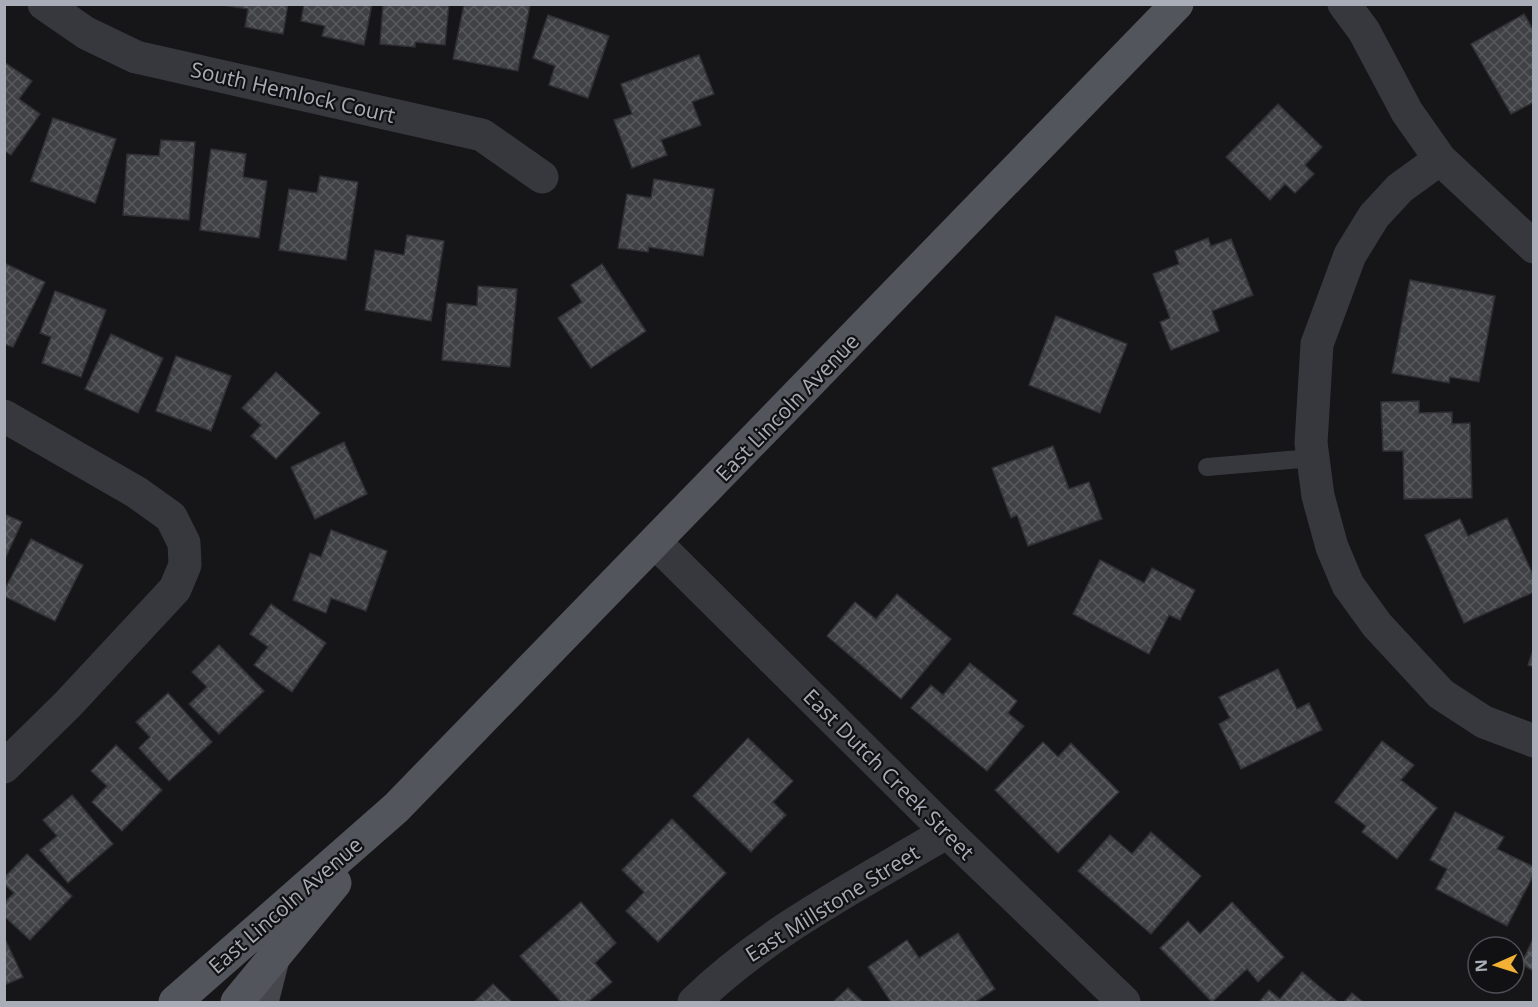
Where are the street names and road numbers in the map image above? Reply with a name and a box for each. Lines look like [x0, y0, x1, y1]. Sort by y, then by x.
street label: South Hemlock Court [188, 55, 398, 129]
street label: East Lincoln Avenue [709, 327, 865, 487]
street label: East Dutch Creek Street [797, 682, 981, 866]
street label: East Lincoln Avenue [202, 831, 368, 979]
street label: East Millstone Street [740, 838, 924, 968]

